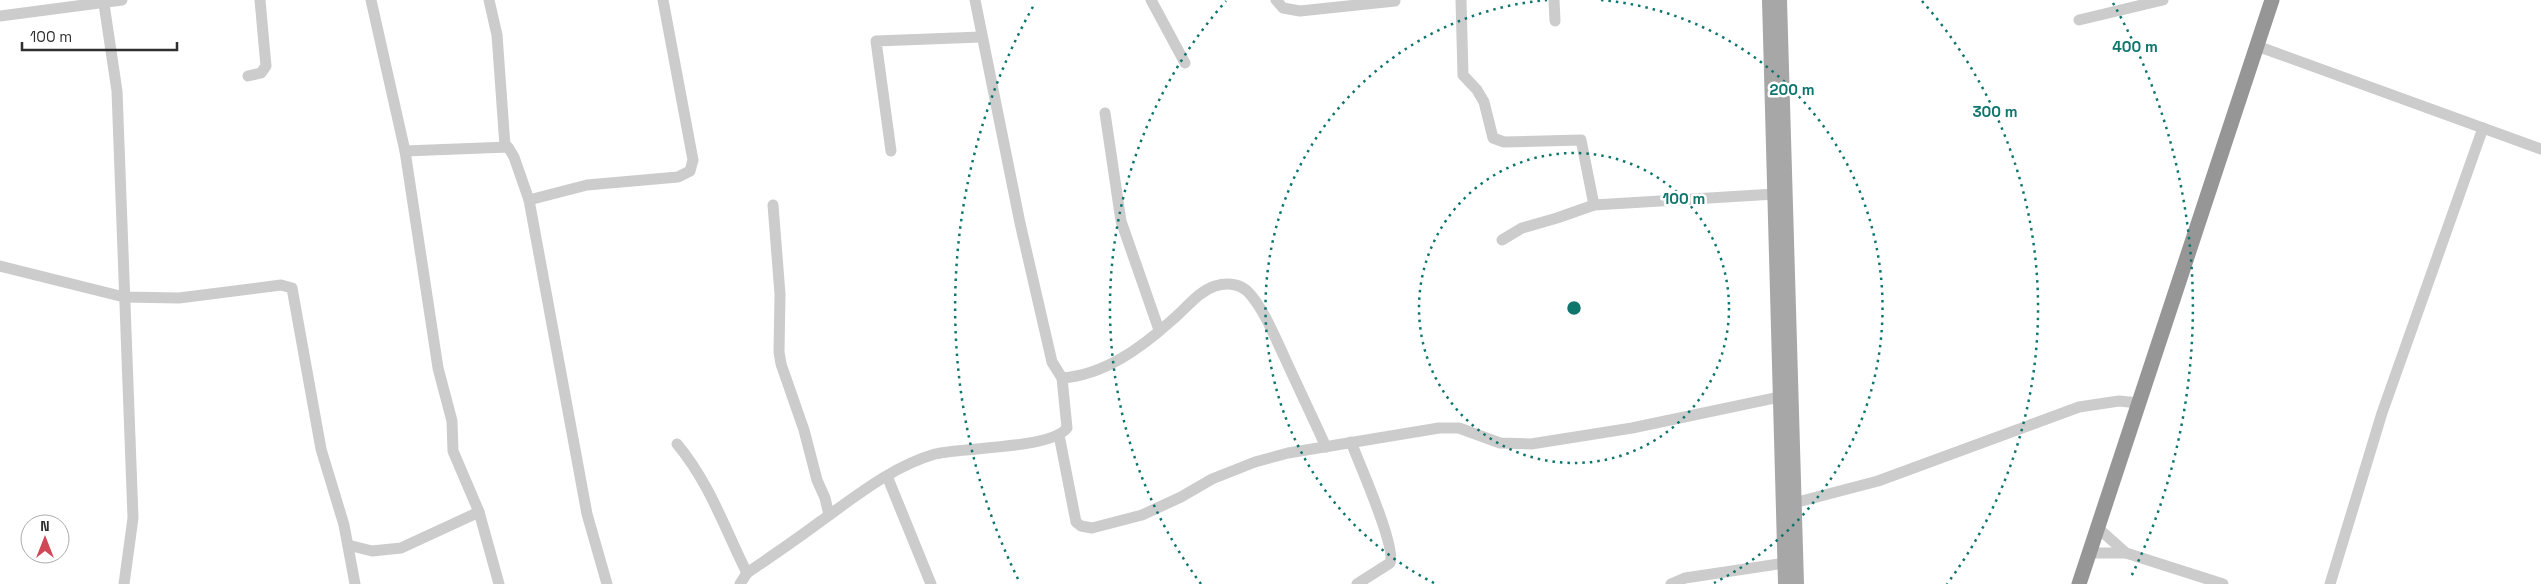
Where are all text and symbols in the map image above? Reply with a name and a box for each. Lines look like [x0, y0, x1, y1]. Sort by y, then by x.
scale bar [22, 20, 178, 52]
text: 100 m [30, 27, 72, 46]
text: 400 m [2112, 37, 2158, 56]
text: 200 m [1770, 80, 1814, 99]
text: 300 m [1972, 102, 2018, 121]
text: 100 m [1663, 189, 1705, 208]
centre of rings [1565, 299, 1583, 317]
north arrow [20, 514, 70, 564]
text: N [40, 517, 50, 535]

